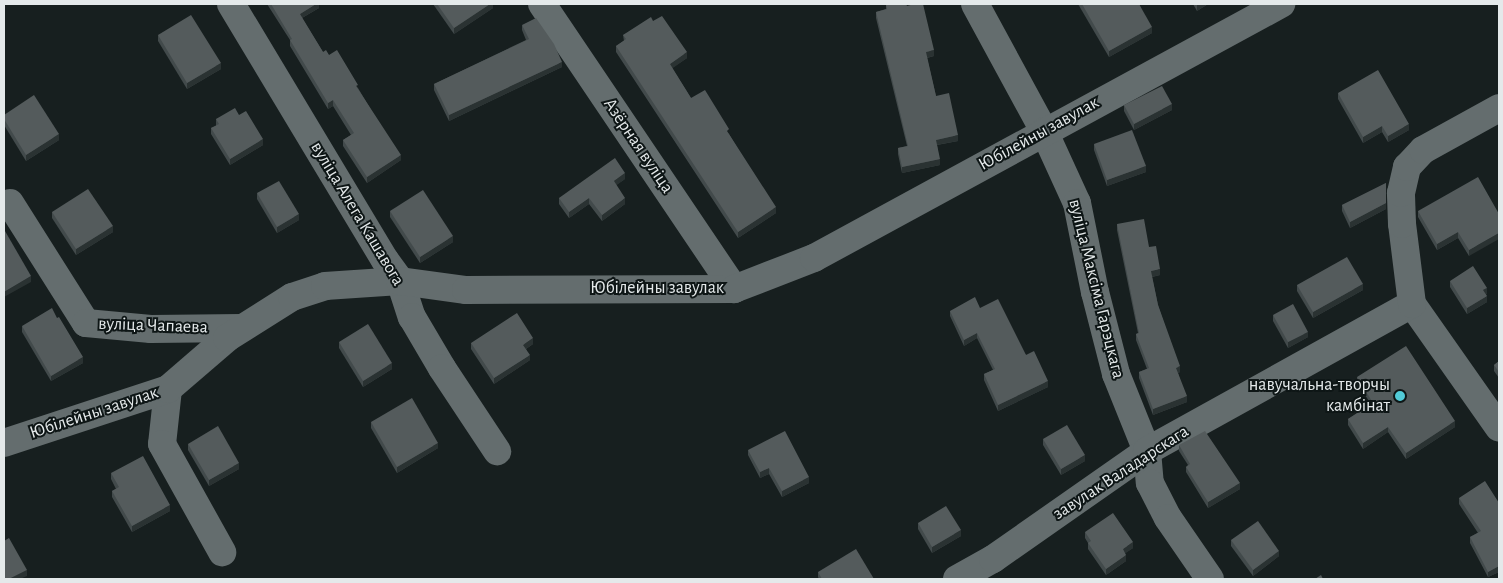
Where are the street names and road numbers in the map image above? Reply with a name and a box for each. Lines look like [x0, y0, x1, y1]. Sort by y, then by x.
street label: Юбілейны завулак [975, 92, 1103, 176]
street label: Азёрная вуліца [598, 94, 678, 198]
street label: вуліца Алега Кашавога [305, 138, 409, 290]
street label: вуліца Максіма Гарэцкага [1063, 197, 1129, 381]
street label: Юбілейны завулак [590, 277, 724, 299]
street label: вуліца Чапаева [98, 313, 208, 339]
street label: Юбілейны завулак [27, 382, 161, 444]
street label: завулак Валадарскага [1049, 421, 1193, 525]

